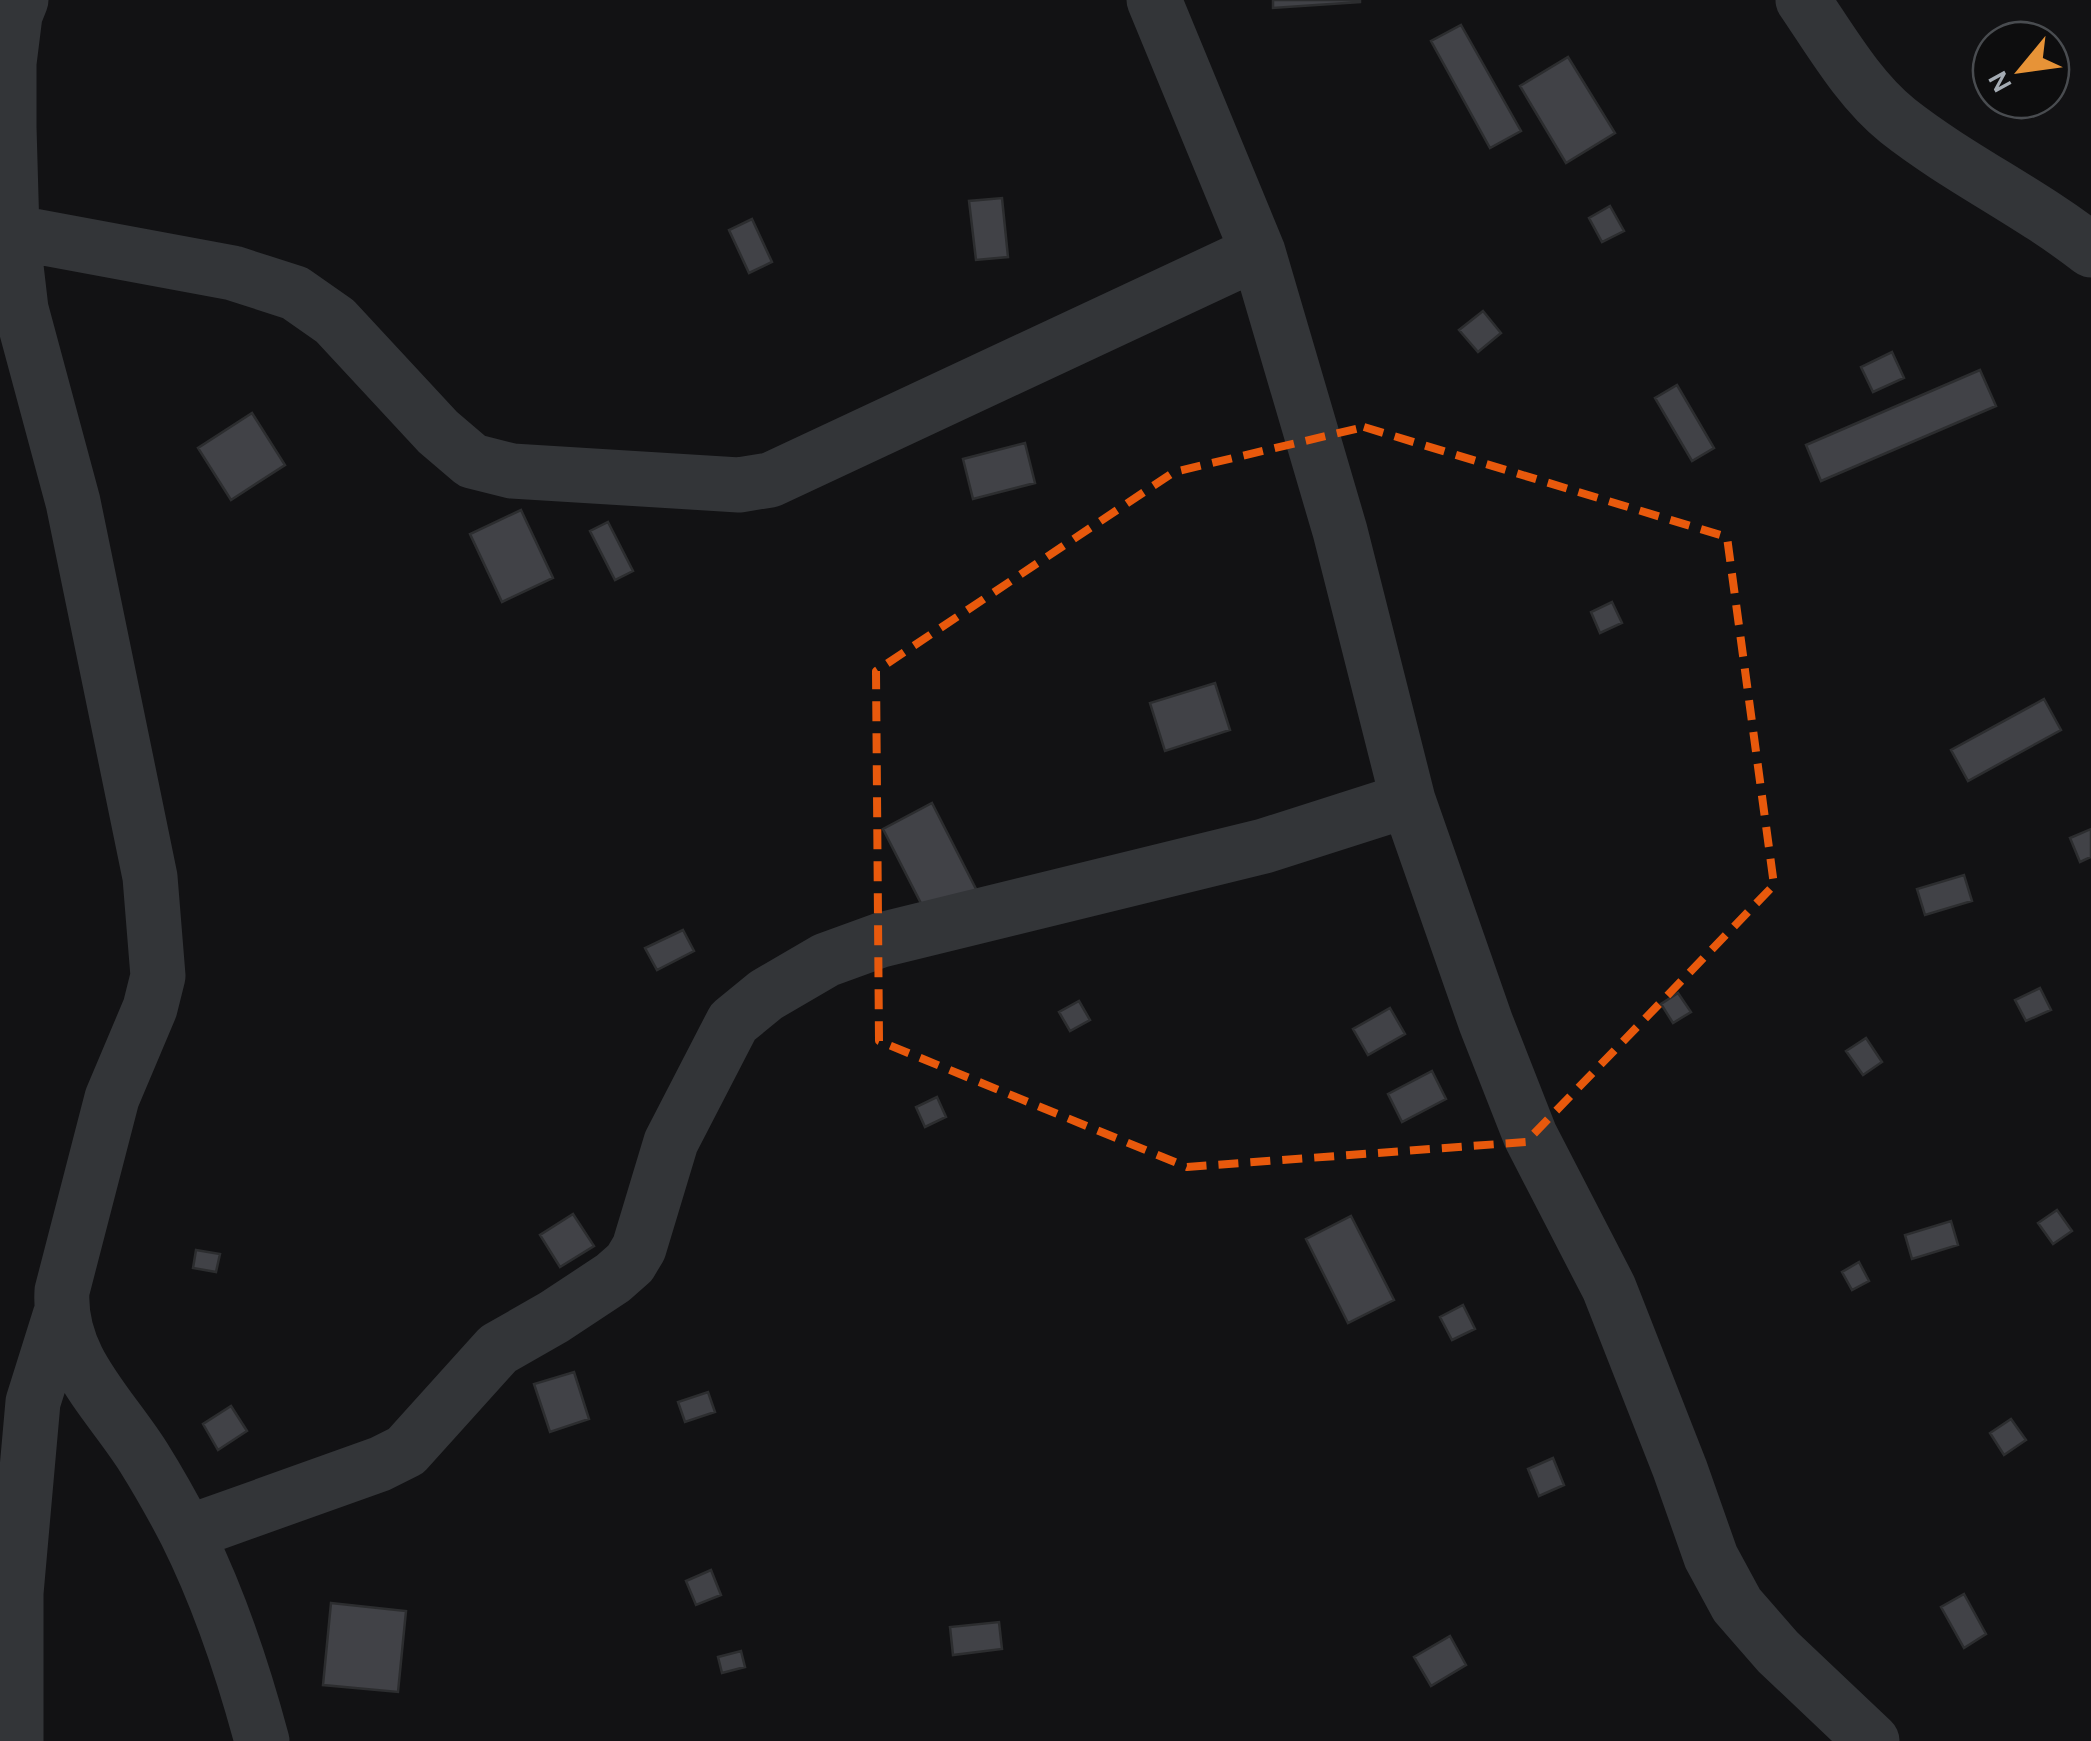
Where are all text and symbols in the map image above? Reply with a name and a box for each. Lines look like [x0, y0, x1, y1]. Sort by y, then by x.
north arrow [1971, 20, 2071, 120]
text: N [1980, 65, 2019, 99]

